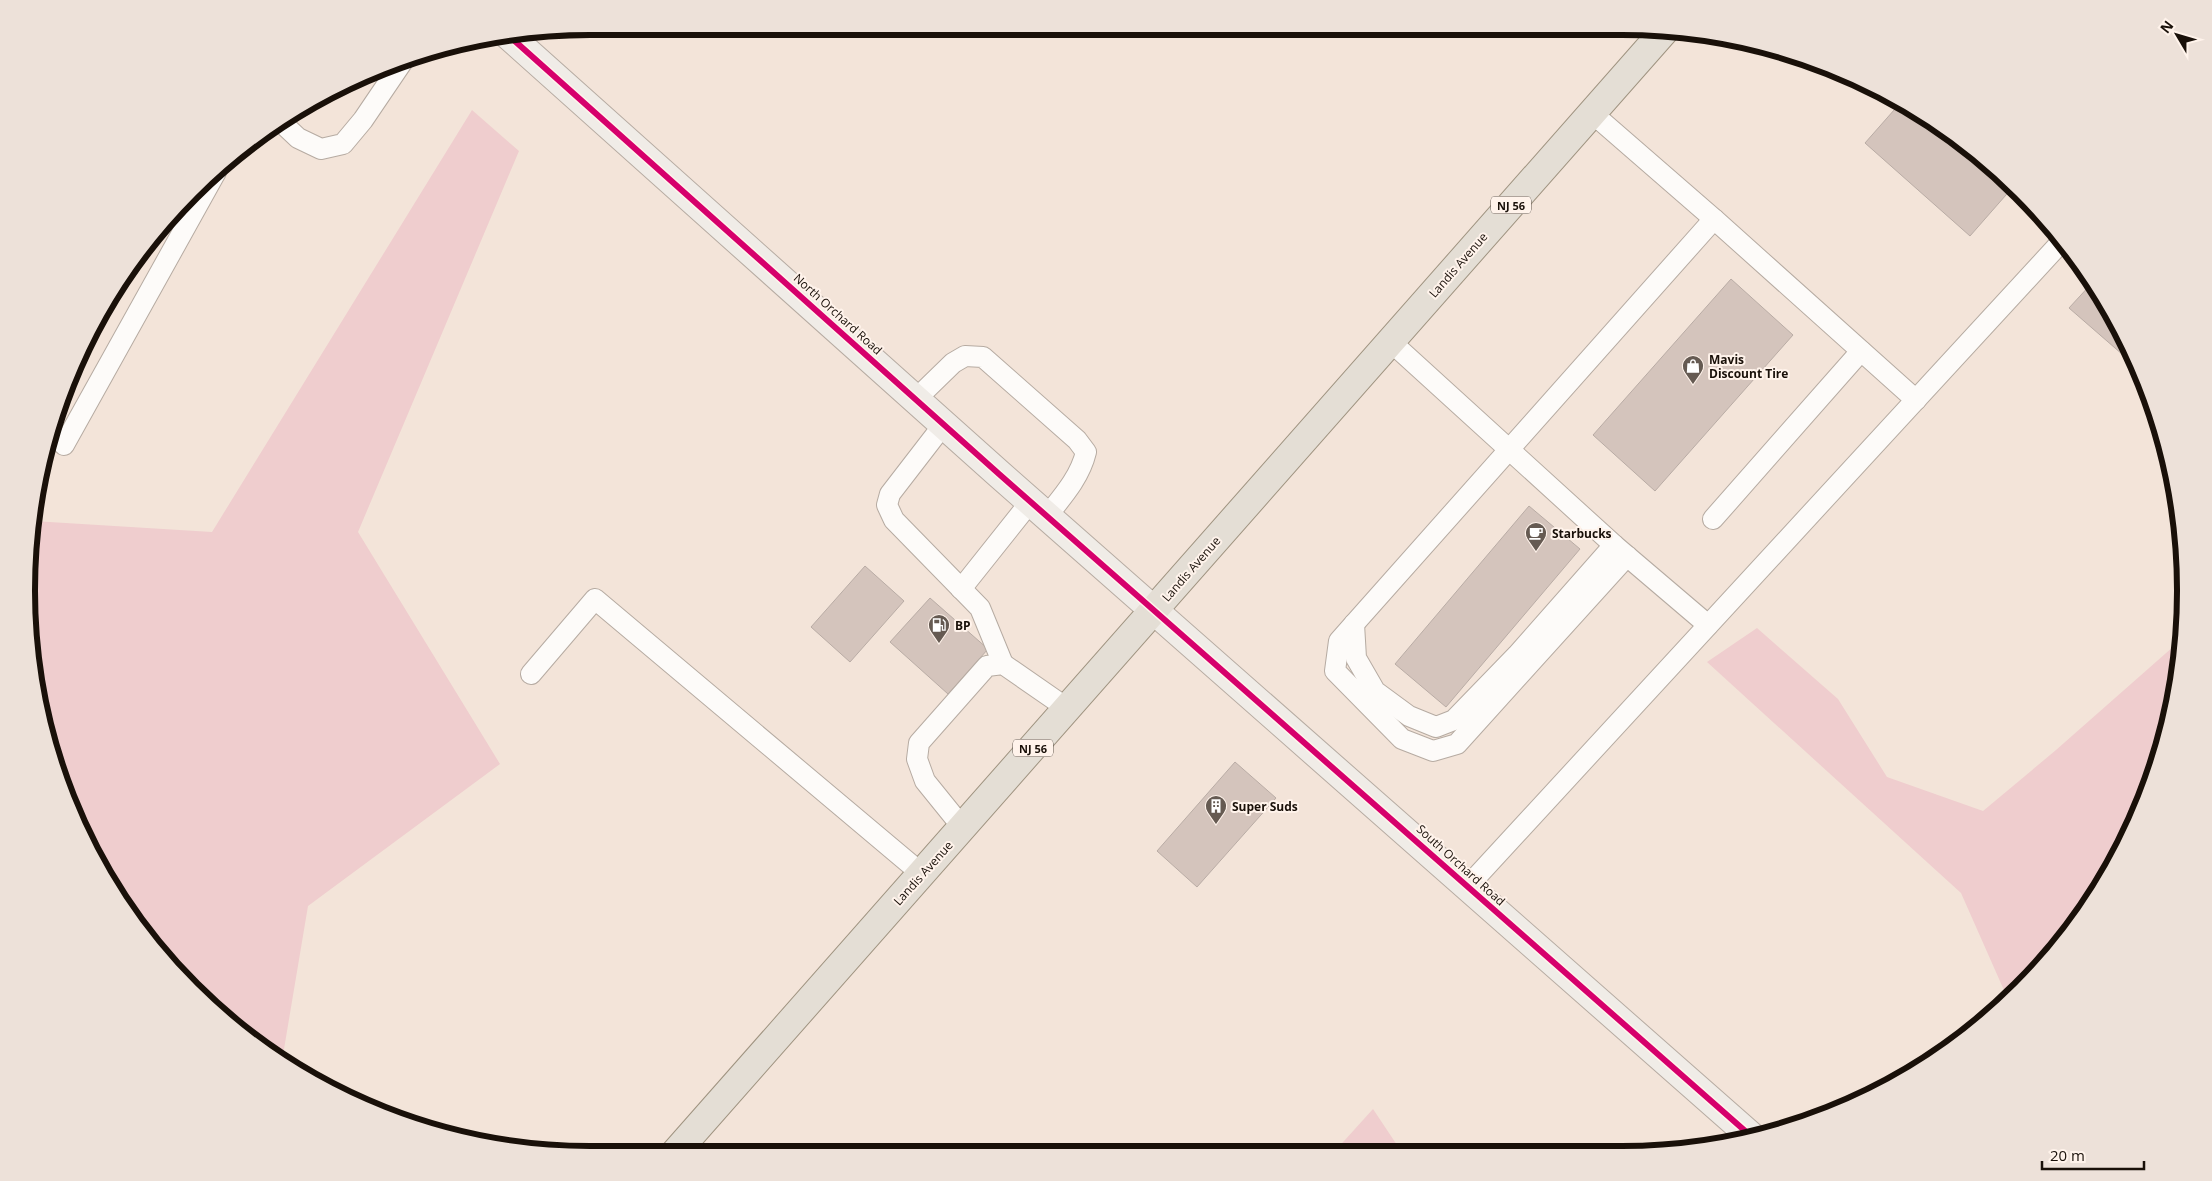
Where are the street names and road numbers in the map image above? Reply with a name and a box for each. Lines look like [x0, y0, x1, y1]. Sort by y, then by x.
road number: NJ 56 [1491, 196, 1531, 214]
street label: Landis Avenue [1425, 229, 1491, 301]
street label: North Orchard Road [790, 270, 886, 358]
street label: Landis Avenue [1158, 533, 1224, 605]
road number: NJ 56 [1013, 740, 1053, 756]
street label: South Orchard Road [1413, 821, 1509, 909]
street label: Landis Avenue [889, 837, 957, 909]

